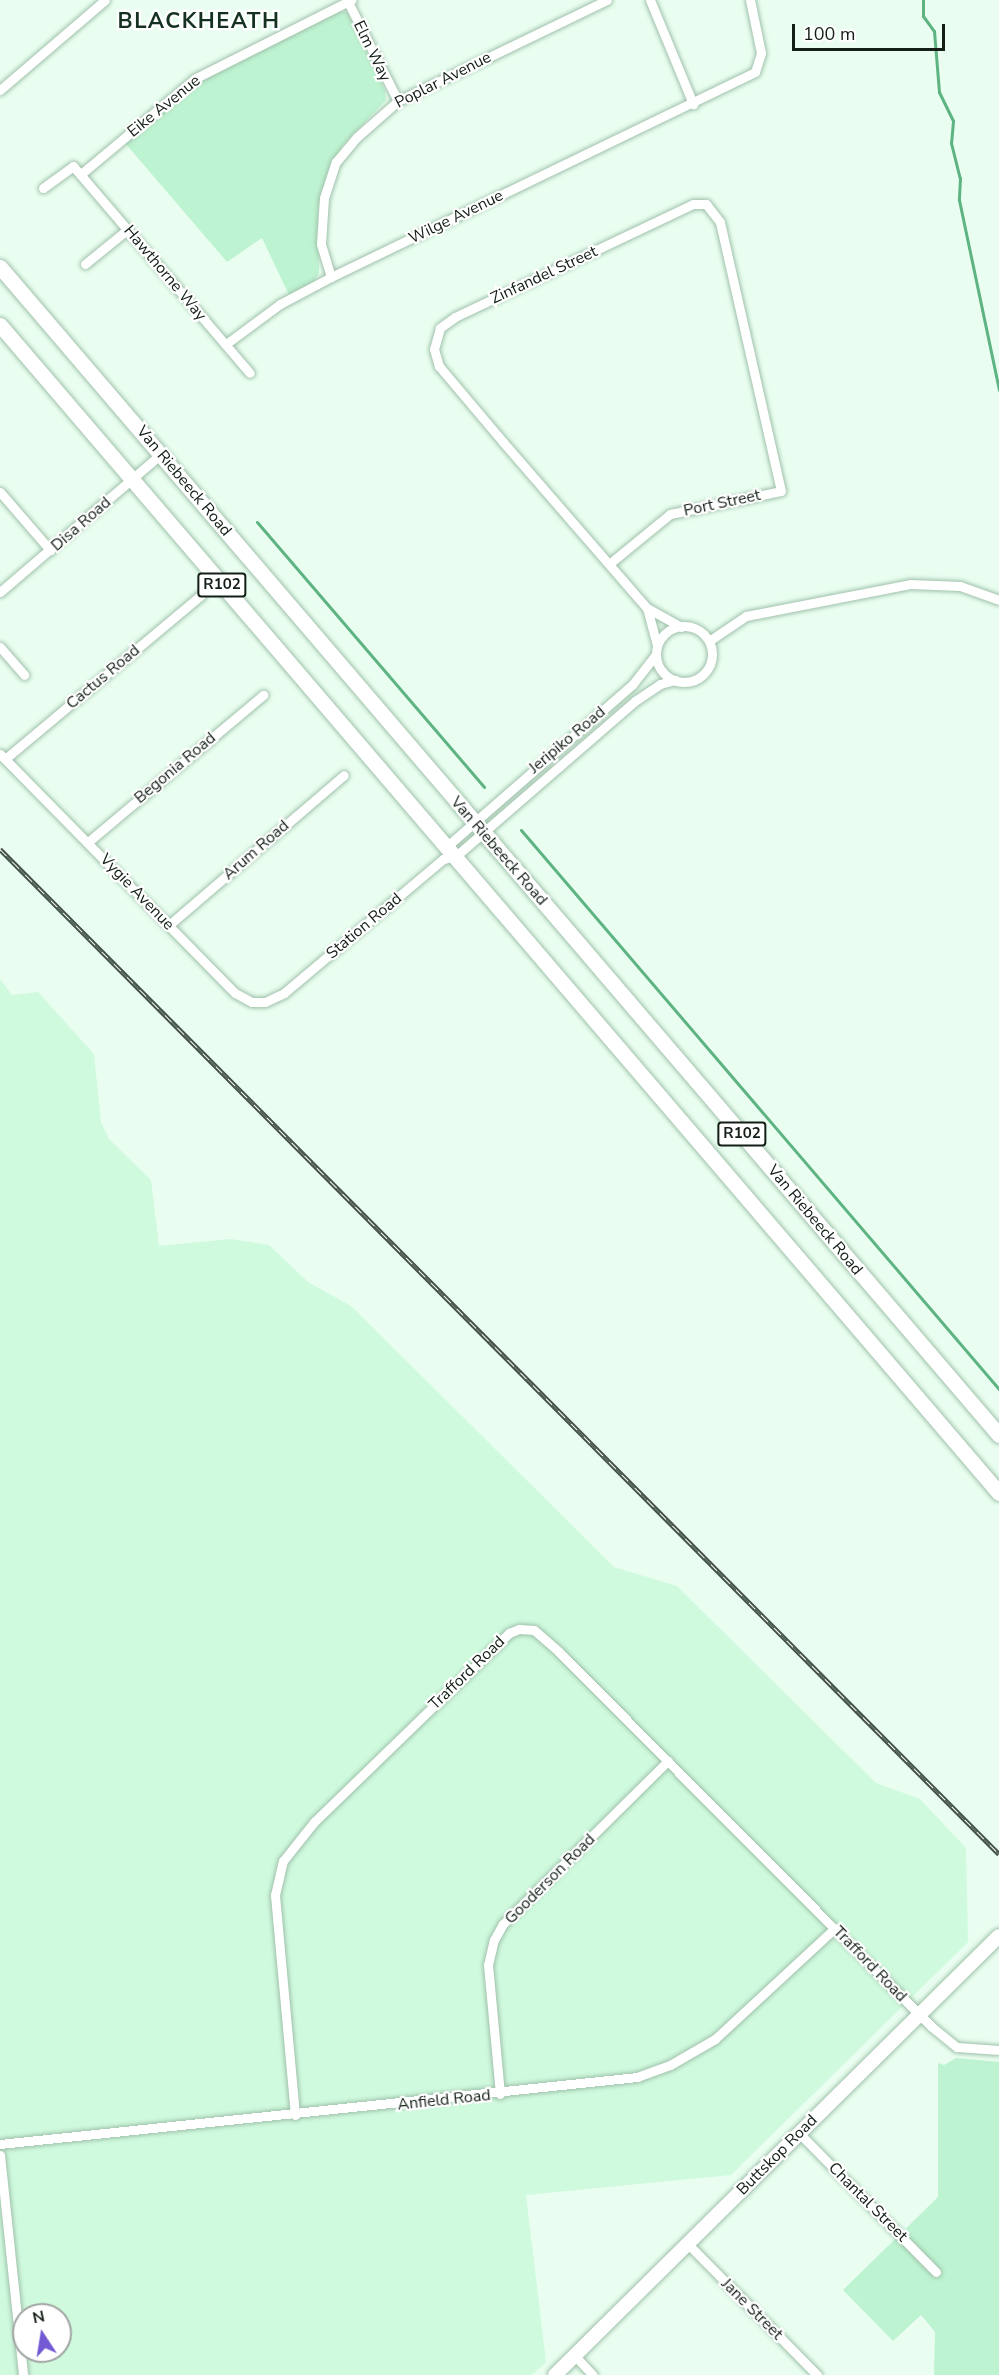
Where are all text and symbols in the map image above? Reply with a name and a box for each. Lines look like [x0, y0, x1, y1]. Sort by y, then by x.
district label: BLACKHEATH [118, 9, 280, 35]
scale bar [795, 12, 948, 50]
street label: Elm Way [349, 17, 395, 85]
text: 100 m [803, 22, 855, 46]
street label: Poplar Avenue [392, 47, 494, 113]
street label: Eike Avenue [124, 71, 204, 141]
street label: Wilge Avenue [406, 186, 506, 248]
street label: Hawthorne Way [120, 221, 210, 325]
street label: Zinfandel Street [488, 242, 600, 308]
street label: Van Riebeeck Road [132, 422, 236, 540]
street label: Port Street [682, 485, 762, 521]
street label: Disa Road [47, 493, 115, 555]
road number: R102 [196, 573, 248, 597]
street label: Cactus Road [62, 641, 144, 713]
street label: Jeripiko Road [525, 702, 609, 778]
street label: Begonia Road [130, 728, 220, 808]
street label: Van Riebeeck Road [447, 793, 551, 909]
street label: Arum Road [219, 816, 293, 884]
street label: Vygie Avenue [96, 850, 178, 934]
street label: Station Road [322, 889, 406, 963]
road number: R102 [716, 1122, 768, 1146]
street label: Van Riebeeck Road [763, 1161, 867, 1279]
street label: Trafford Road [425, 1632, 509, 1714]
street label: Gooderson Road [501, 1830, 599, 1928]
street label: Trafford Road [829, 1922, 911, 2006]
street label: Anfield Road [396, 2086, 492, 2114]
street label: Buttskop Road [733, 2111, 821, 2199]
street label: Chantal Street [824, 2158, 912, 2246]
street label: Jane Street [717, 2274, 787, 2344]
north arrow [12, 2303, 72, 2363]
text: N [31, 2305, 47, 2329]

